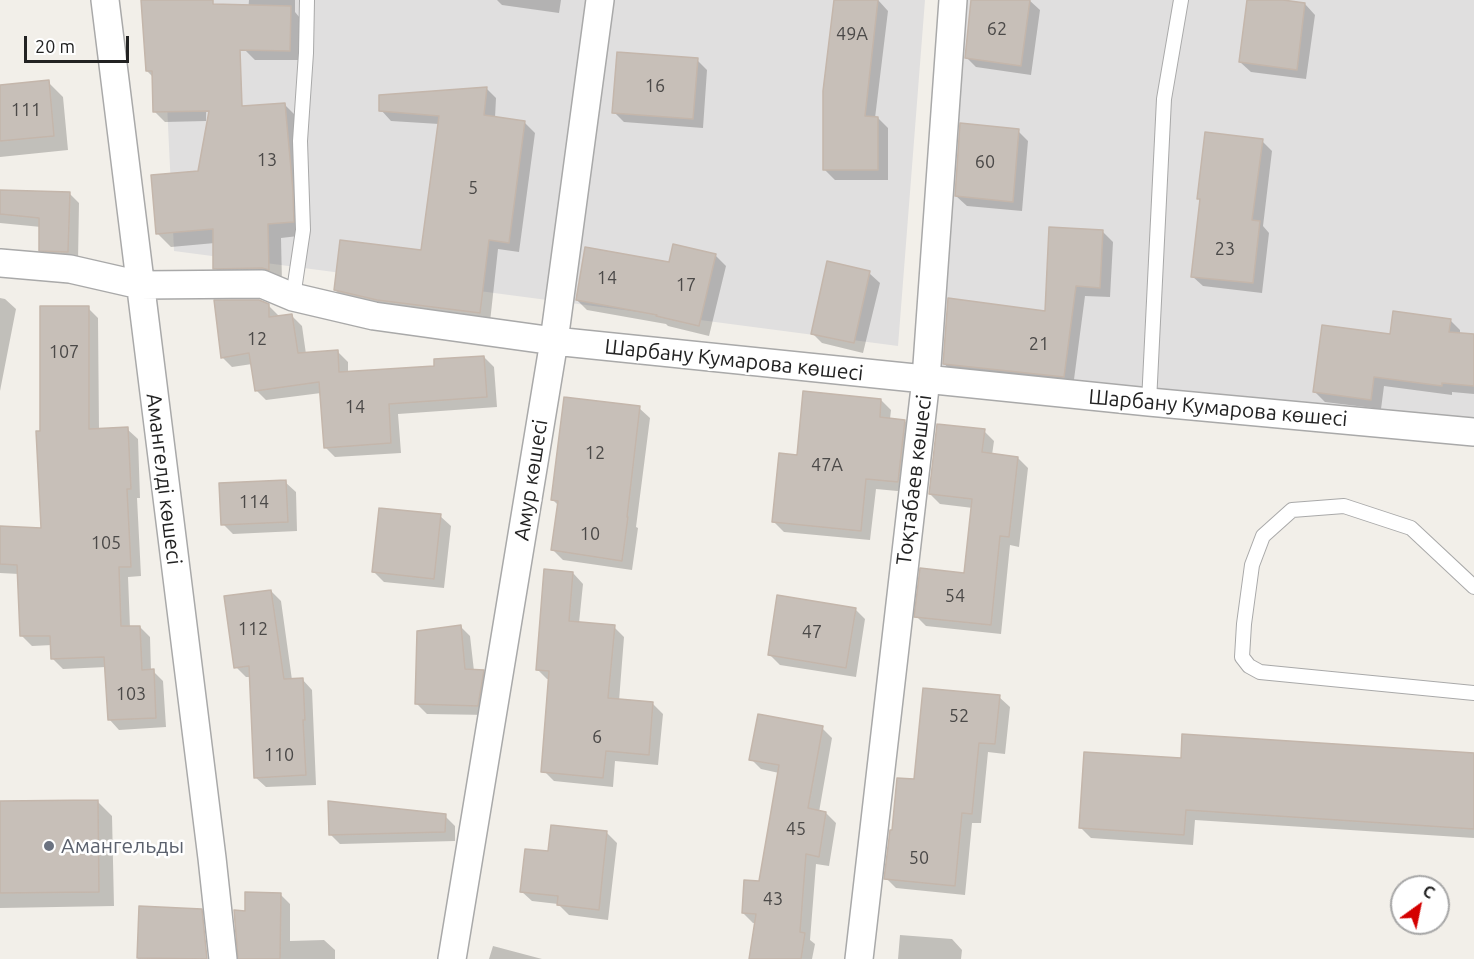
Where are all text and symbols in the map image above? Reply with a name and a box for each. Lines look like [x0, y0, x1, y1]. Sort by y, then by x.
house number: 62 [987, 18, 1007, 40]
house number: 49А [836, 23, 868, 45]
scale bar [27, 24, 132, 62]
text: 20 m [35, 36, 75, 56]
house number: 16 [645, 75, 665, 97]
house number: 111 [11, 99, 41, 121]
house number: 13 [257, 149, 277, 171]
house number: 60 [975, 151, 995, 173]
house number: 5 [468, 177, 478, 199]
house number: 23 [1215, 238, 1235, 260]
house number: 14 [597, 267, 617, 289]
house number: 17 [676, 274, 696, 296]
house number: 12 [247, 328, 267, 350]
house number: 21 [1029, 333, 1049, 355]
street label: Шарбану Кумарова көшесі [603, 334, 865, 386]
house number: 107 [49, 341, 79, 363]
street label: Шарбану Кумарова көшесі [1087, 384, 1349, 432]
street label: Амангелді көшесі [141, 392, 187, 566]
street label: Тоқтабаев көшесі [891, 393, 937, 567]
house number: 14 [345, 396, 365, 418]
street label: Амур көшесі [509, 418, 553, 542]
house number: 12 [585, 442, 605, 464]
house number: 47А [811, 454, 843, 476]
house number: 114 [239, 491, 269, 513]
house number: 10 [580, 523, 600, 545]
house number: 105 [91, 532, 121, 554]
house number: 54 [945, 585, 965, 607]
house number: 112 [238, 618, 268, 640]
house number: 47 [802, 621, 822, 643]
house number: 103 [116, 683, 146, 705]
house number: 52 [949, 705, 969, 727]
house number: 6 [592, 726, 602, 748]
house number: 110 [264, 744, 294, 766]
house number: 45 [786, 818, 806, 840]
place label: Амангельды [61, 833, 184, 859]
marker: Амангельды [42, 839, 56, 853]
house number: 50 [909, 847, 929, 869]
north arrow [1390, 875, 1450, 935]
text: С [1420, 881, 1438, 902]
house number: 43 [763, 888, 783, 910]

